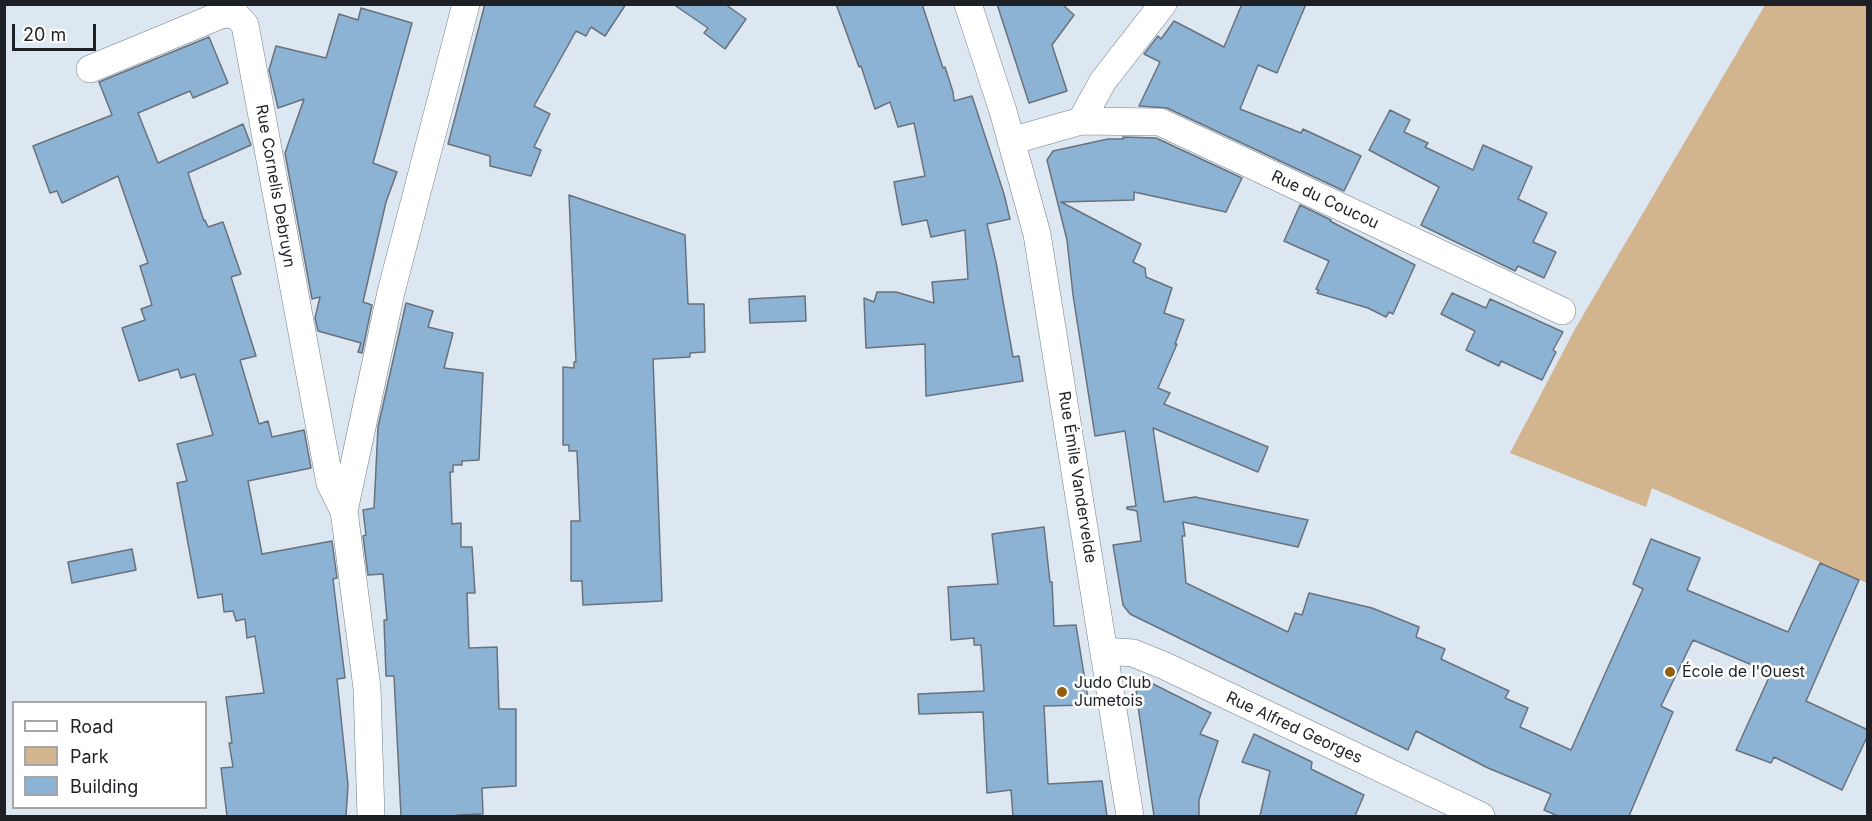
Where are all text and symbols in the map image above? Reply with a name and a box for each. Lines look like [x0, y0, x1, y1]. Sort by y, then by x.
scale bar [15, 12, 99, 50]
text: 20 m [23, 24, 66, 45]
street label: Rue Cornelis Debruyn [251, 103, 299, 269]
street label: Rue du Coucou [1268, 167, 1382, 233]
street label: Rue Émile Vandervelde [1054, 390, 1100, 564]
place label: École de l'Ouest [1682, 662, 1805, 682]
marker: École de l'Ouest [1663, 665, 1677, 679]
place label: Judo Club Jumetois [1074, 673, 1151, 711]
marker: Judo Club Jumetois [1055, 685, 1069, 699]
street label: Rue Alfred Georges [1223, 688, 1365, 768]
legend [12, 701, 207, 809]
text: Road [70, 716, 113, 737]
text: Park [70, 746, 109, 767]
text: Building [70, 776, 138, 797]

